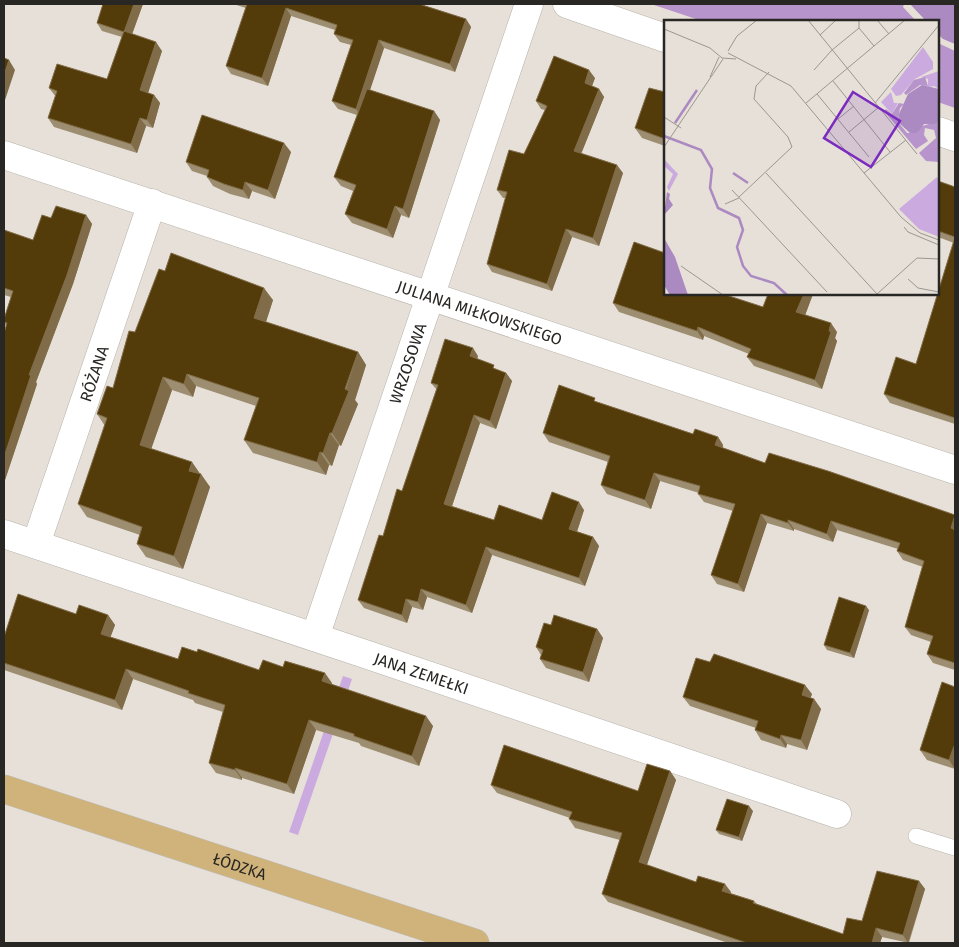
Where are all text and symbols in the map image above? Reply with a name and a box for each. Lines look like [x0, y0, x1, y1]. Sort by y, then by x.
inset map [664, 20, 939, 295]
street label: JULIANA MIŁKOWSKIEGO [395, 276, 565, 349]
street label: WRZOSOWA [385, 320, 430, 406]
street label: RÓŻANA [76, 342, 113, 404]
street label: JANA ZEMEŁKI [372, 648, 471, 698]
street label: ŁÓDZKA [210, 848, 270, 884]

